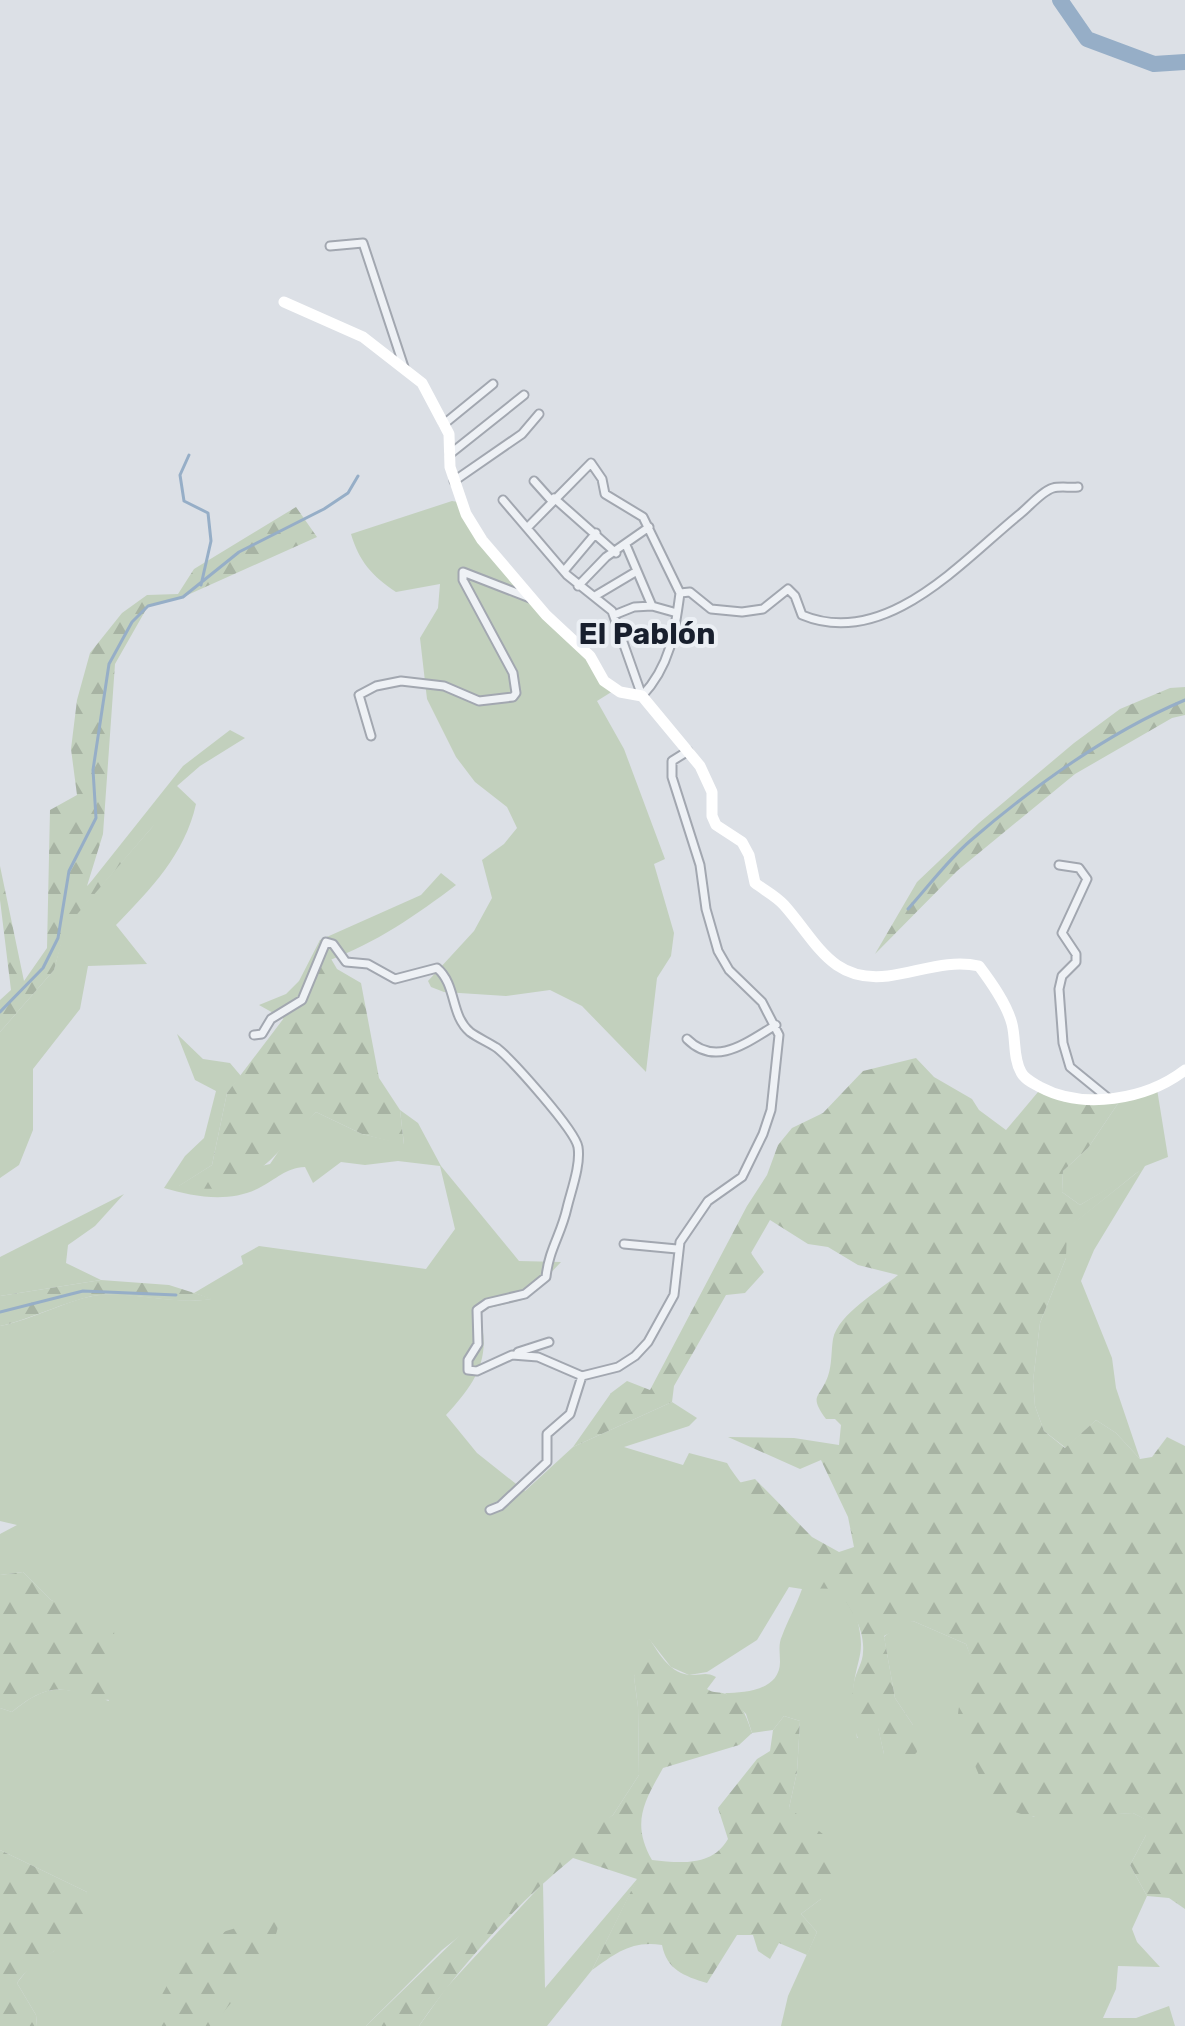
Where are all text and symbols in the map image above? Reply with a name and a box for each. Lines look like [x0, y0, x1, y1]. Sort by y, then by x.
district label: El Pablón [579, 616, 715, 652]

